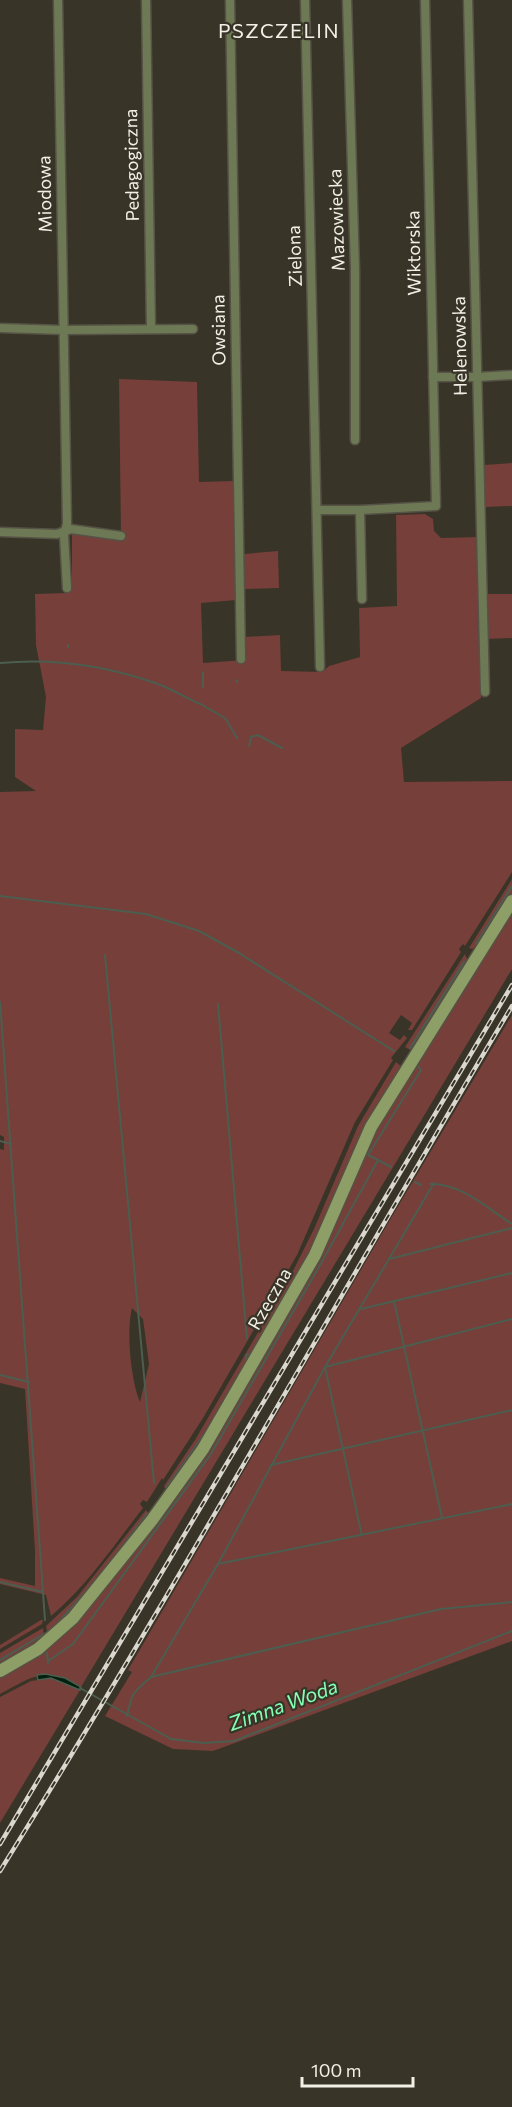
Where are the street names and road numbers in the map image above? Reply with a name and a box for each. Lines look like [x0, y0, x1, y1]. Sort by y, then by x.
street label: Pedagogiczna [119, 109, 143, 221]
street label: Miodowa [32, 155, 56, 233]
street label: Mazowiecka [323, 168, 349, 272]
street label: Wiktorska [401, 210, 425, 296]
street label: Zielona [282, 225, 306, 287]
street label: Owsiana [206, 294, 230, 366]
street label: Helenowska [447, 296, 471, 396]
street label: Rzeczna [243, 1264, 296, 1333]

